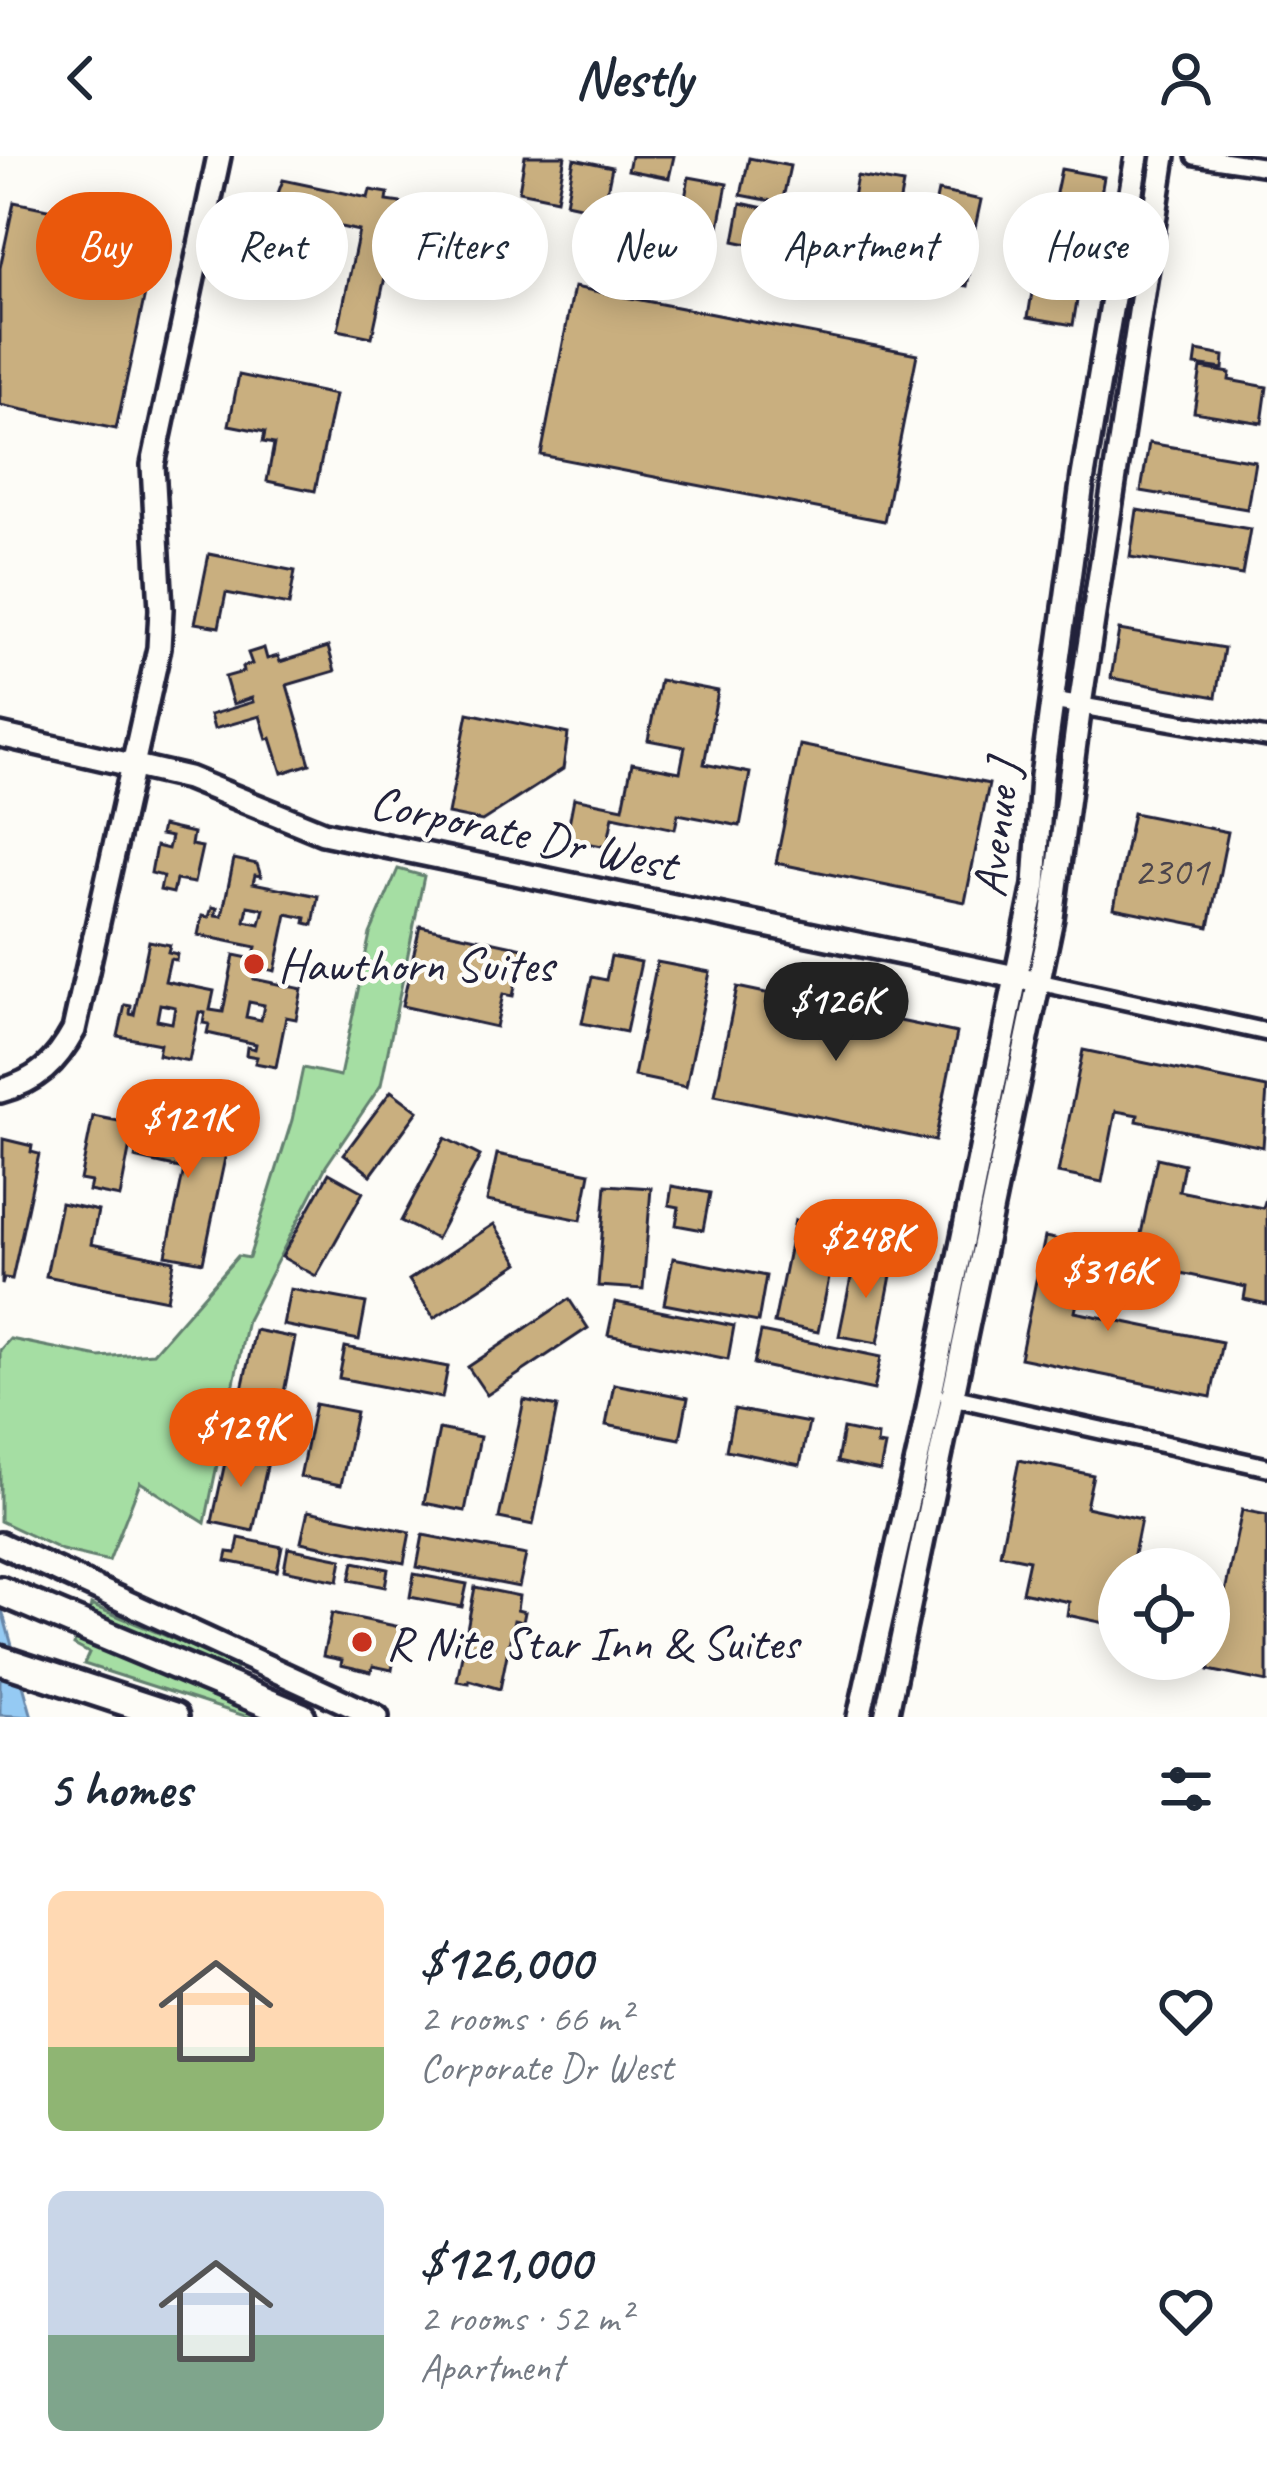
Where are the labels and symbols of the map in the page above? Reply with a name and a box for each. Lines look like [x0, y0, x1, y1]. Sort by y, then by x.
street label: Avenue J [959, 751, 1034, 900]
street label: Corporate Dr West [365, 771, 686, 896]
house number: 2301 [1133, 845, 1211, 898]
place label: Hawthorn Suites [278, 935, 558, 995]
marker: Hawthorn Suites [241, 951, 267, 977]
pin: $126K [752, 962, 920, 1064]
pin: $121K [104, 1079, 272, 1181]
pin: $248K [782, 1199, 950, 1301]
pin: $316K [1024, 1232, 1192, 1334]
pin: $129K [157, 1388, 325, 1490]
place label: R Nite Star Inn & Suites [386, 1613, 802, 1673]
marker: R Nite Star Inn & Suites [349, 1629, 375, 1655]

